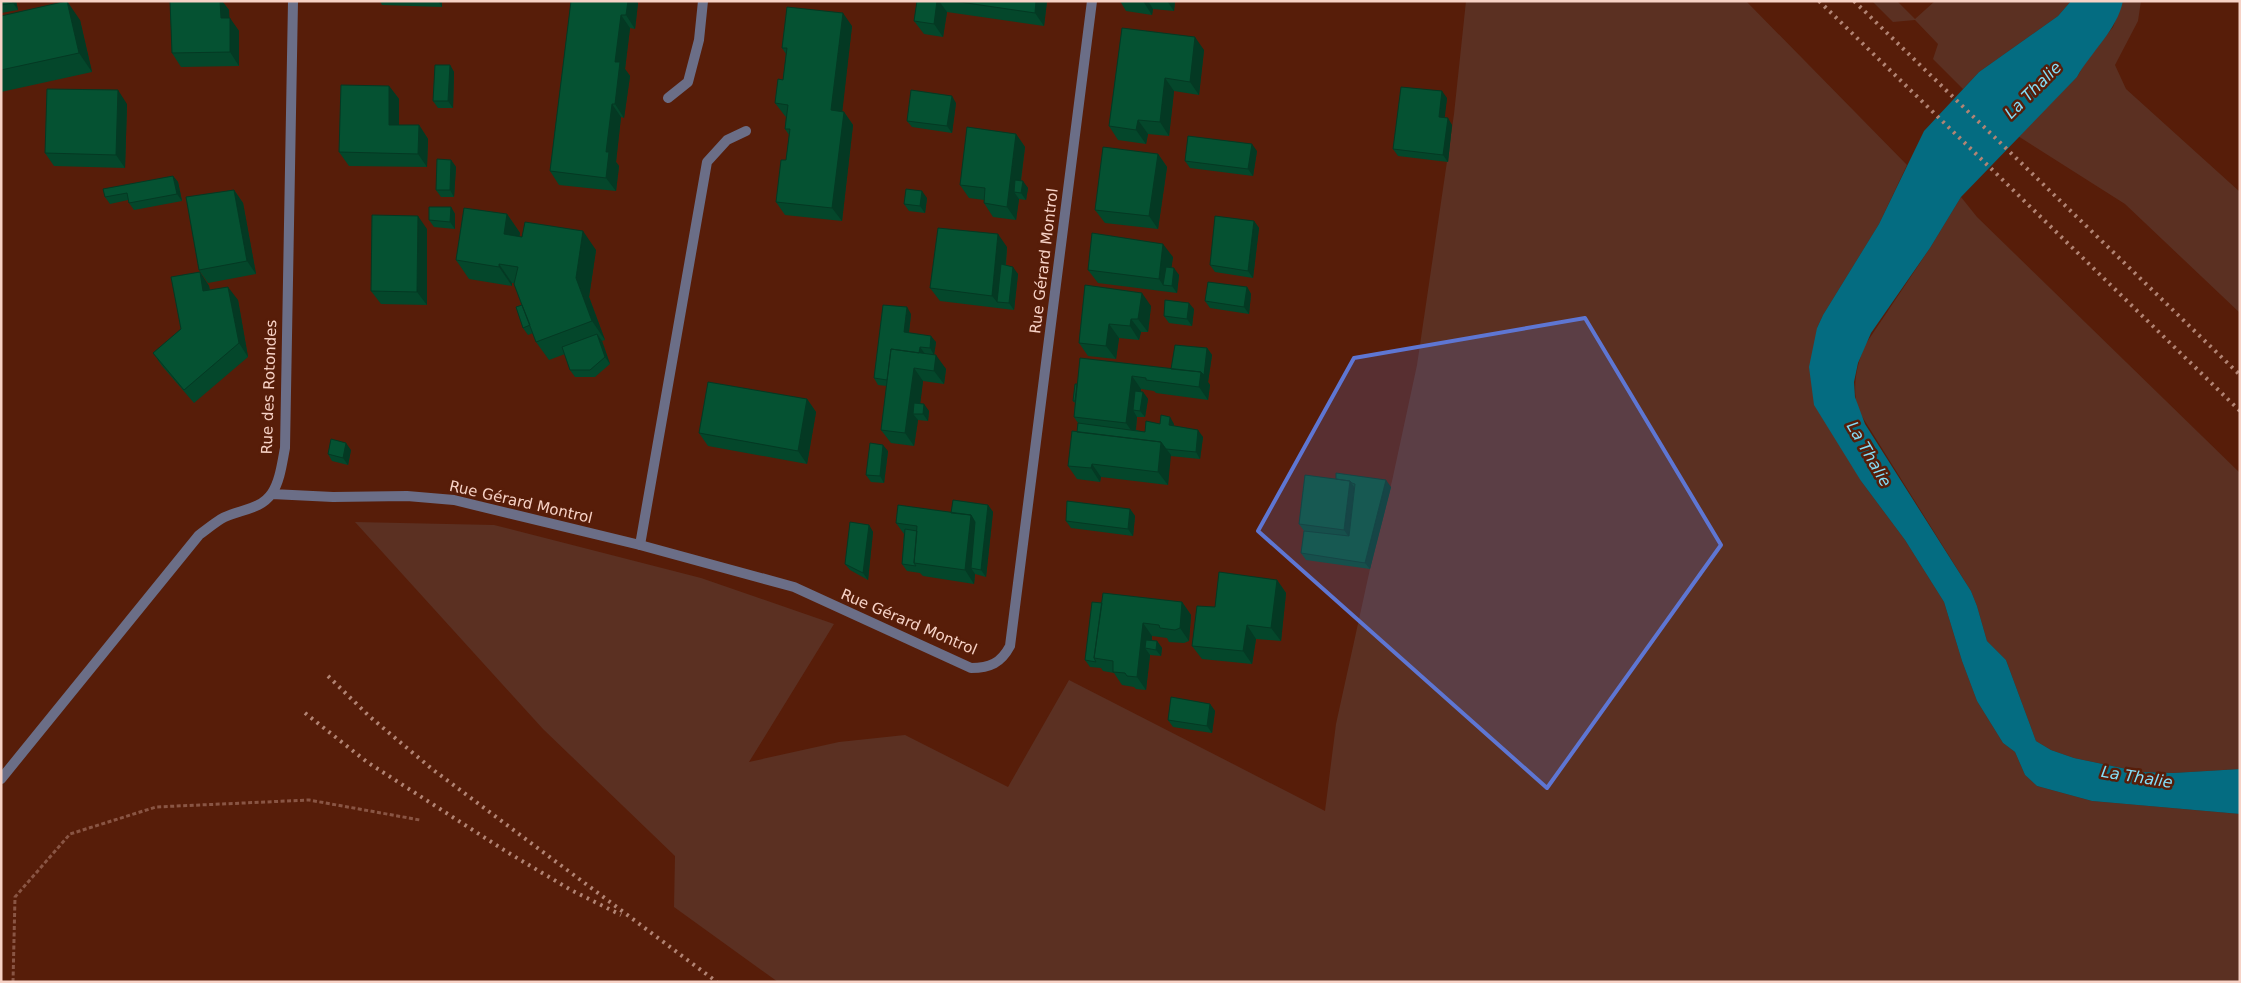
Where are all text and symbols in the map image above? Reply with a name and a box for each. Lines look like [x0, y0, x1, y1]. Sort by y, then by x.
water label: La Thalie [2001, 58, 2065, 122]
street label: Rue Gérard Montrol [1026, 187, 1062, 335]
street label: Rue des Rotondes [258, 319, 280, 455]
water label: La Thalie [1843, 418, 1895, 490]
street label: Rue Gérard Montrol [448, 477, 594, 527]
street label: Rue Gérard Montrol [838, 585, 980, 659]
water label: La Thalie [2100, 762, 2174, 792]

